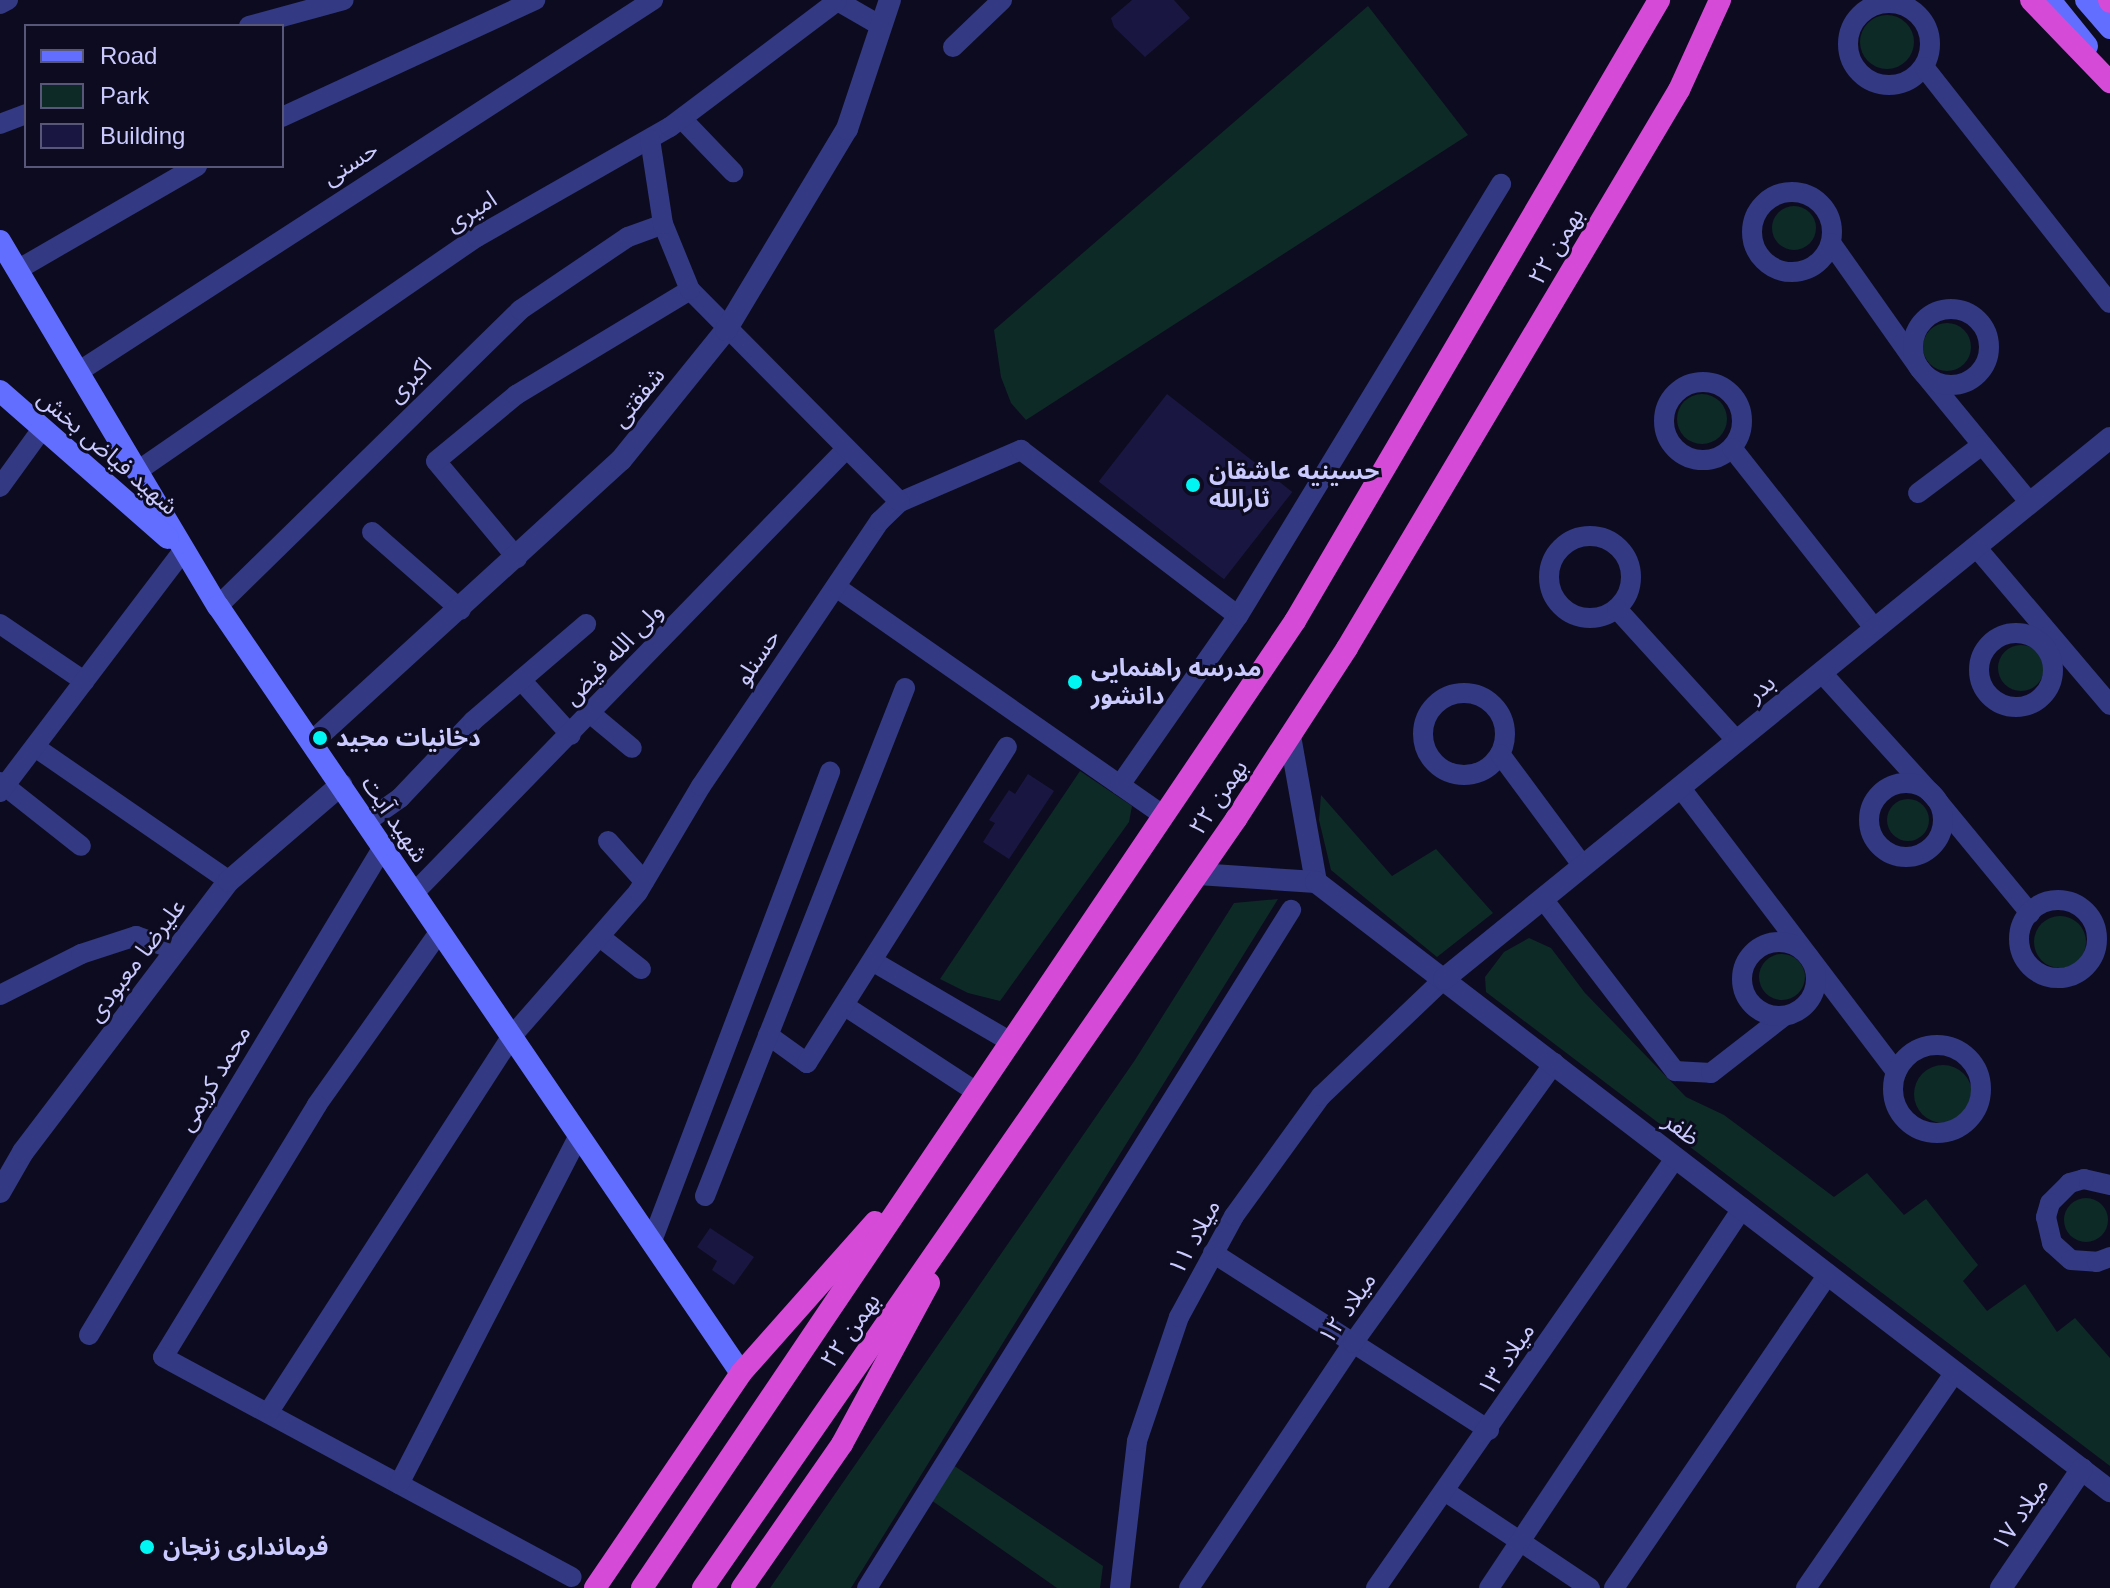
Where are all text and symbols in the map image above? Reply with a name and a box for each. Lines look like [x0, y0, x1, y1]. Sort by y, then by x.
legend [24, 24, 284, 168]
text: Road [100, 42, 157, 69]
text: Park [100, 82, 149, 109]
text: Building [100, 122, 185, 149]
street label: حسنی [317, 134, 383, 192]
street label: امیری [440, 184, 502, 238]
street label: ۲۲ بهمن [1522, 203, 1590, 289]
street label: اکبری [381, 351, 437, 409]
street label: شفقتی [605, 361, 671, 433]
street label: شهید فیاض بخش [32, 383, 184, 521]
place label: حسینیه عاشقان ثارالله [1209, 457, 1379, 513]
marker: حسینیه عاشقان ثارالله [1184, 476, 1202, 494]
street label: ولی الله فیض [557, 597, 669, 711]
street label: حسنلو [728, 624, 786, 690]
place label: مدرسه راهنمایی دانشور [1091, 654, 1261, 710]
street label: بدر [1741, 668, 1781, 708]
marker: مدرسه راهنمایی دانشور [1066, 673, 1084, 691]
place label: دخانیات مجید [336, 724, 481, 752]
marker: دخانیات مجید [311, 729, 329, 747]
street label: ۲۲ بهمن [1183, 754, 1253, 840]
street label: شهید آیت [356, 770, 434, 868]
street label: علیرضا معبودی [80, 893, 192, 1027]
street label: محمد کریمی [171, 1020, 257, 1136]
street label: ظفر [1658, 1106, 1706, 1152]
street label: میلاد ۱۱ [1162, 1194, 1226, 1280]
street label: میلاد ۱۲ [1312, 1266, 1382, 1350]
street label: ۲۲ بهمن [814, 1287, 886, 1373]
street label: میلاد ۱۳ [1471, 1317, 1541, 1401]
street label: میلاد ۱۷ [1985, 1472, 2055, 1556]
place label: فرمانداری زنجان [163, 1533, 328, 1561]
marker: فرمانداری زنجان [138, 1538, 156, 1556]

